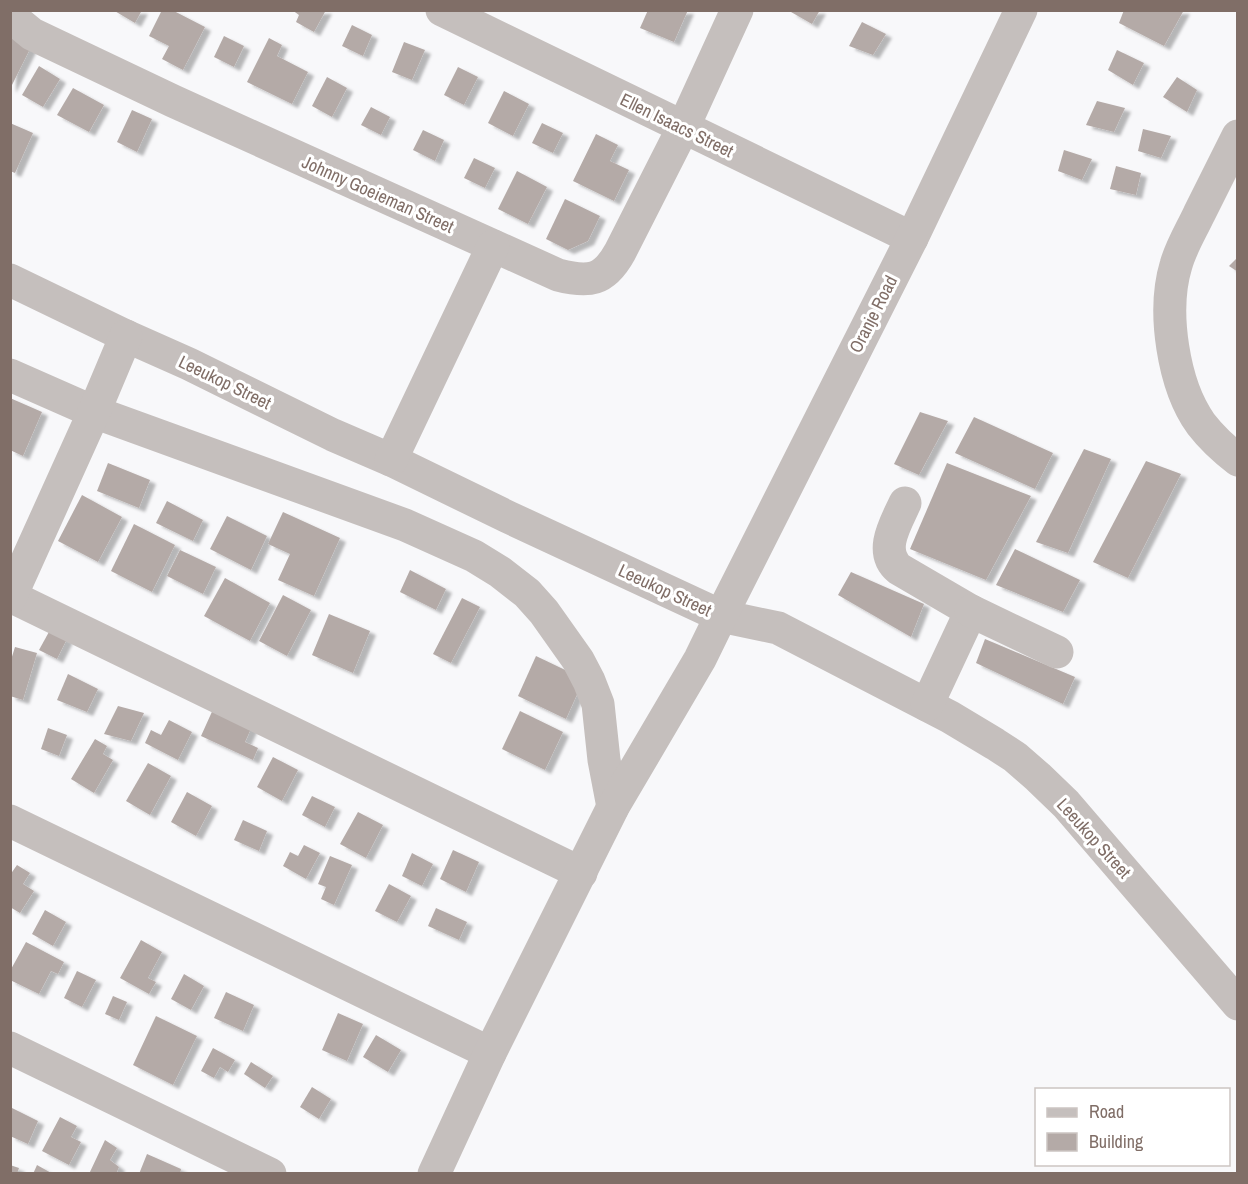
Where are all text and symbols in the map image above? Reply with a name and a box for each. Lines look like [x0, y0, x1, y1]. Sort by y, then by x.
street label: Ellen Isaacs Street [616, 87, 738, 163]
street label: Johnny Goeieman Street [298, 149, 458, 239]
street label: Oranje Road [843, 271, 903, 357]
street label: Leeukop Street [175, 349, 275, 415]
street label: Leeukop Street [614, 558, 716, 622]
street label: Leeukop Street [1051, 792, 1137, 884]
legend [1035, 1088, 1230, 1166]
text: Road [1089, 1099, 1124, 1124]
text: Building [1089, 1129, 1144, 1154]

